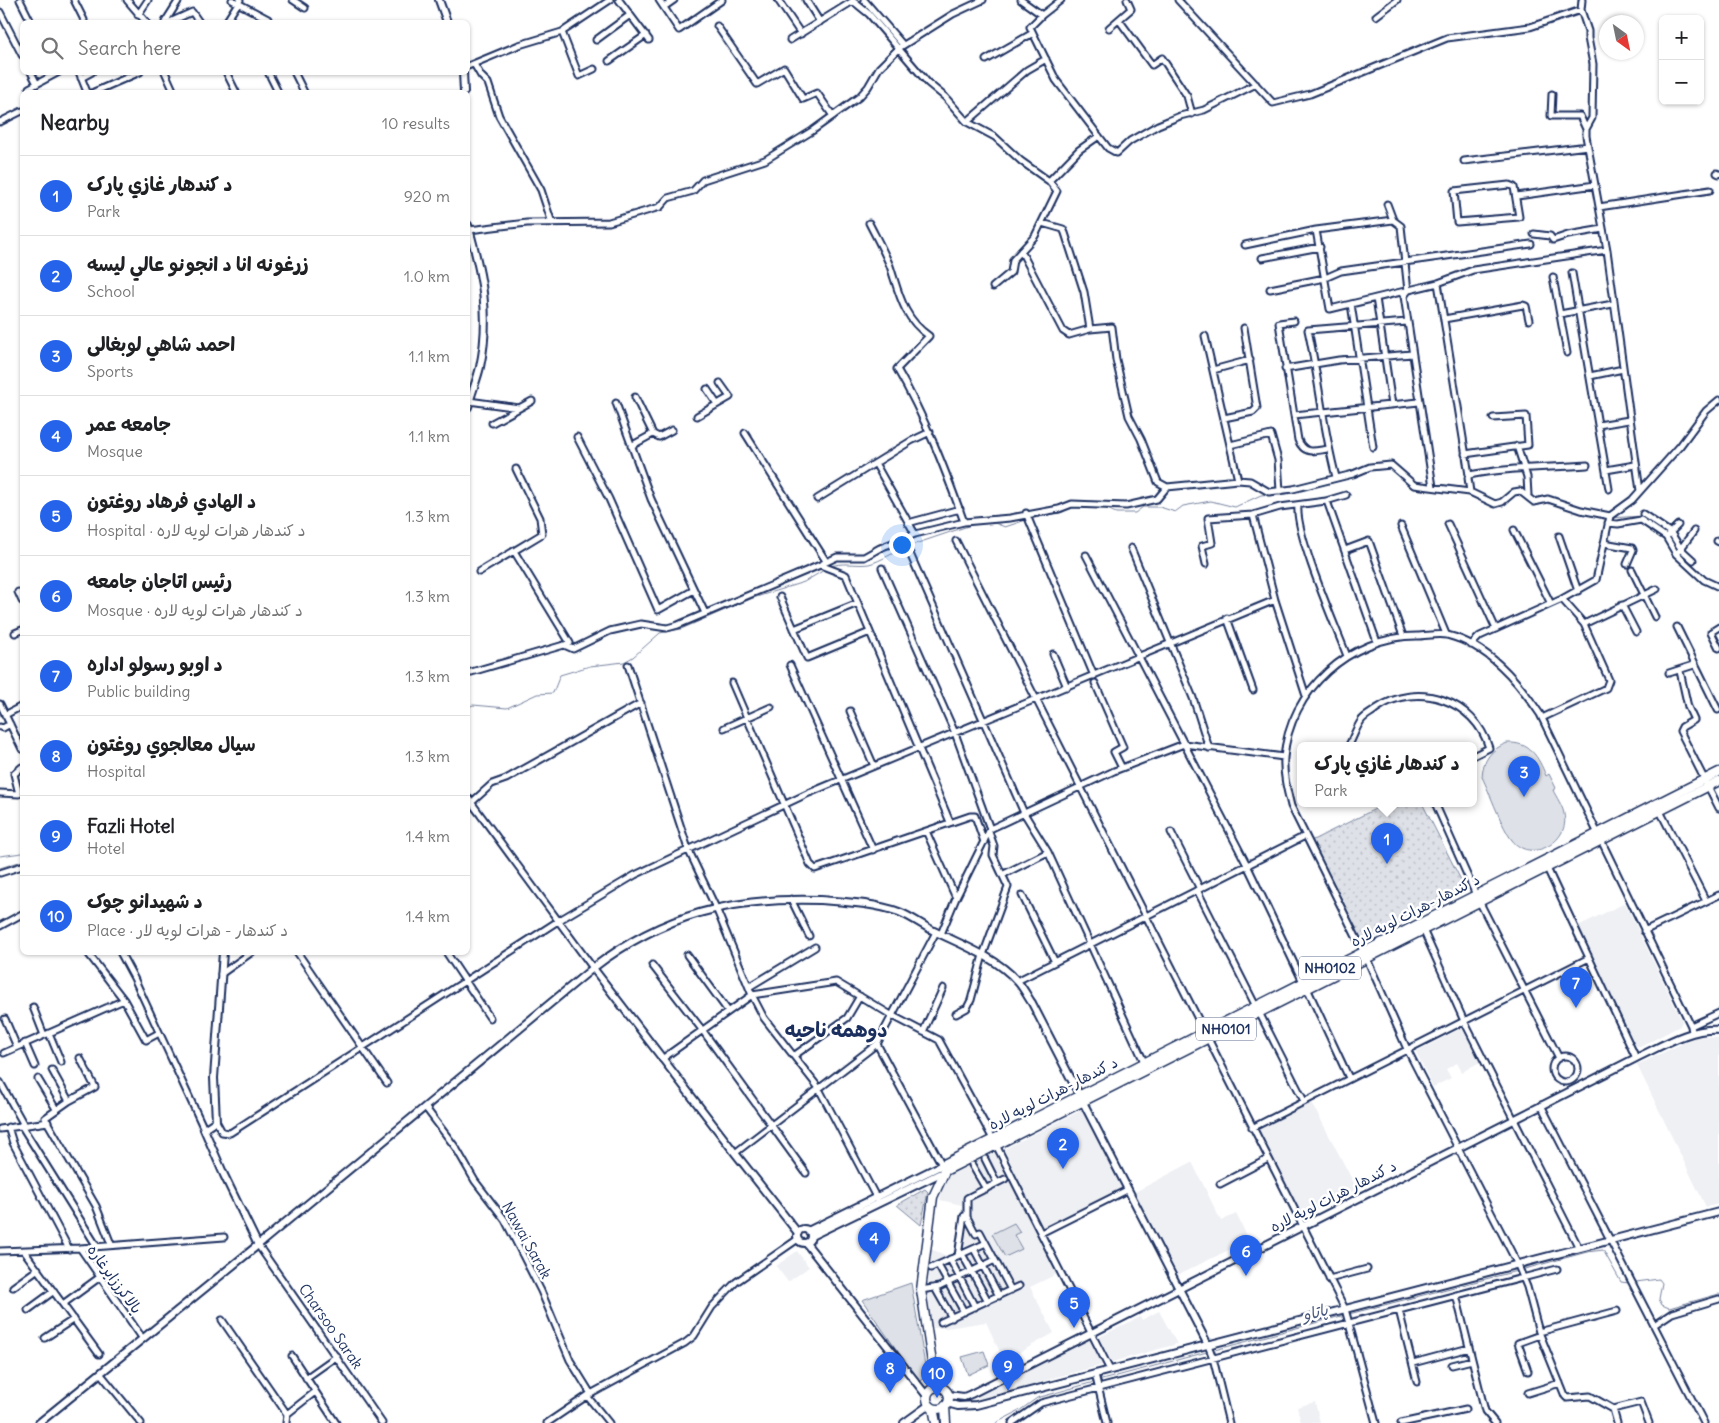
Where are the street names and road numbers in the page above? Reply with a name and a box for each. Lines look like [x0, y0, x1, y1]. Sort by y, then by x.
street label: د کندهار-هرات لويه لاره [1347, 869, 1483, 952]
road number: NH0102 [1299, 956, 1361, 980]
road number: NH0101 [1196, 1018, 1256, 1040]
street label: د کندهار-هرات لويه لاره [985, 1052, 1121, 1135]
street label: د کندهار هرات لویه لاره [1267, 1156, 1400, 1237]
street label: Nawai Sarak [498, 1198, 556, 1282]
street label: بالاکرززابرغاره [84, 1241, 146, 1317]
street label: Charsoo Sarak [295, 1280, 368, 1373]

